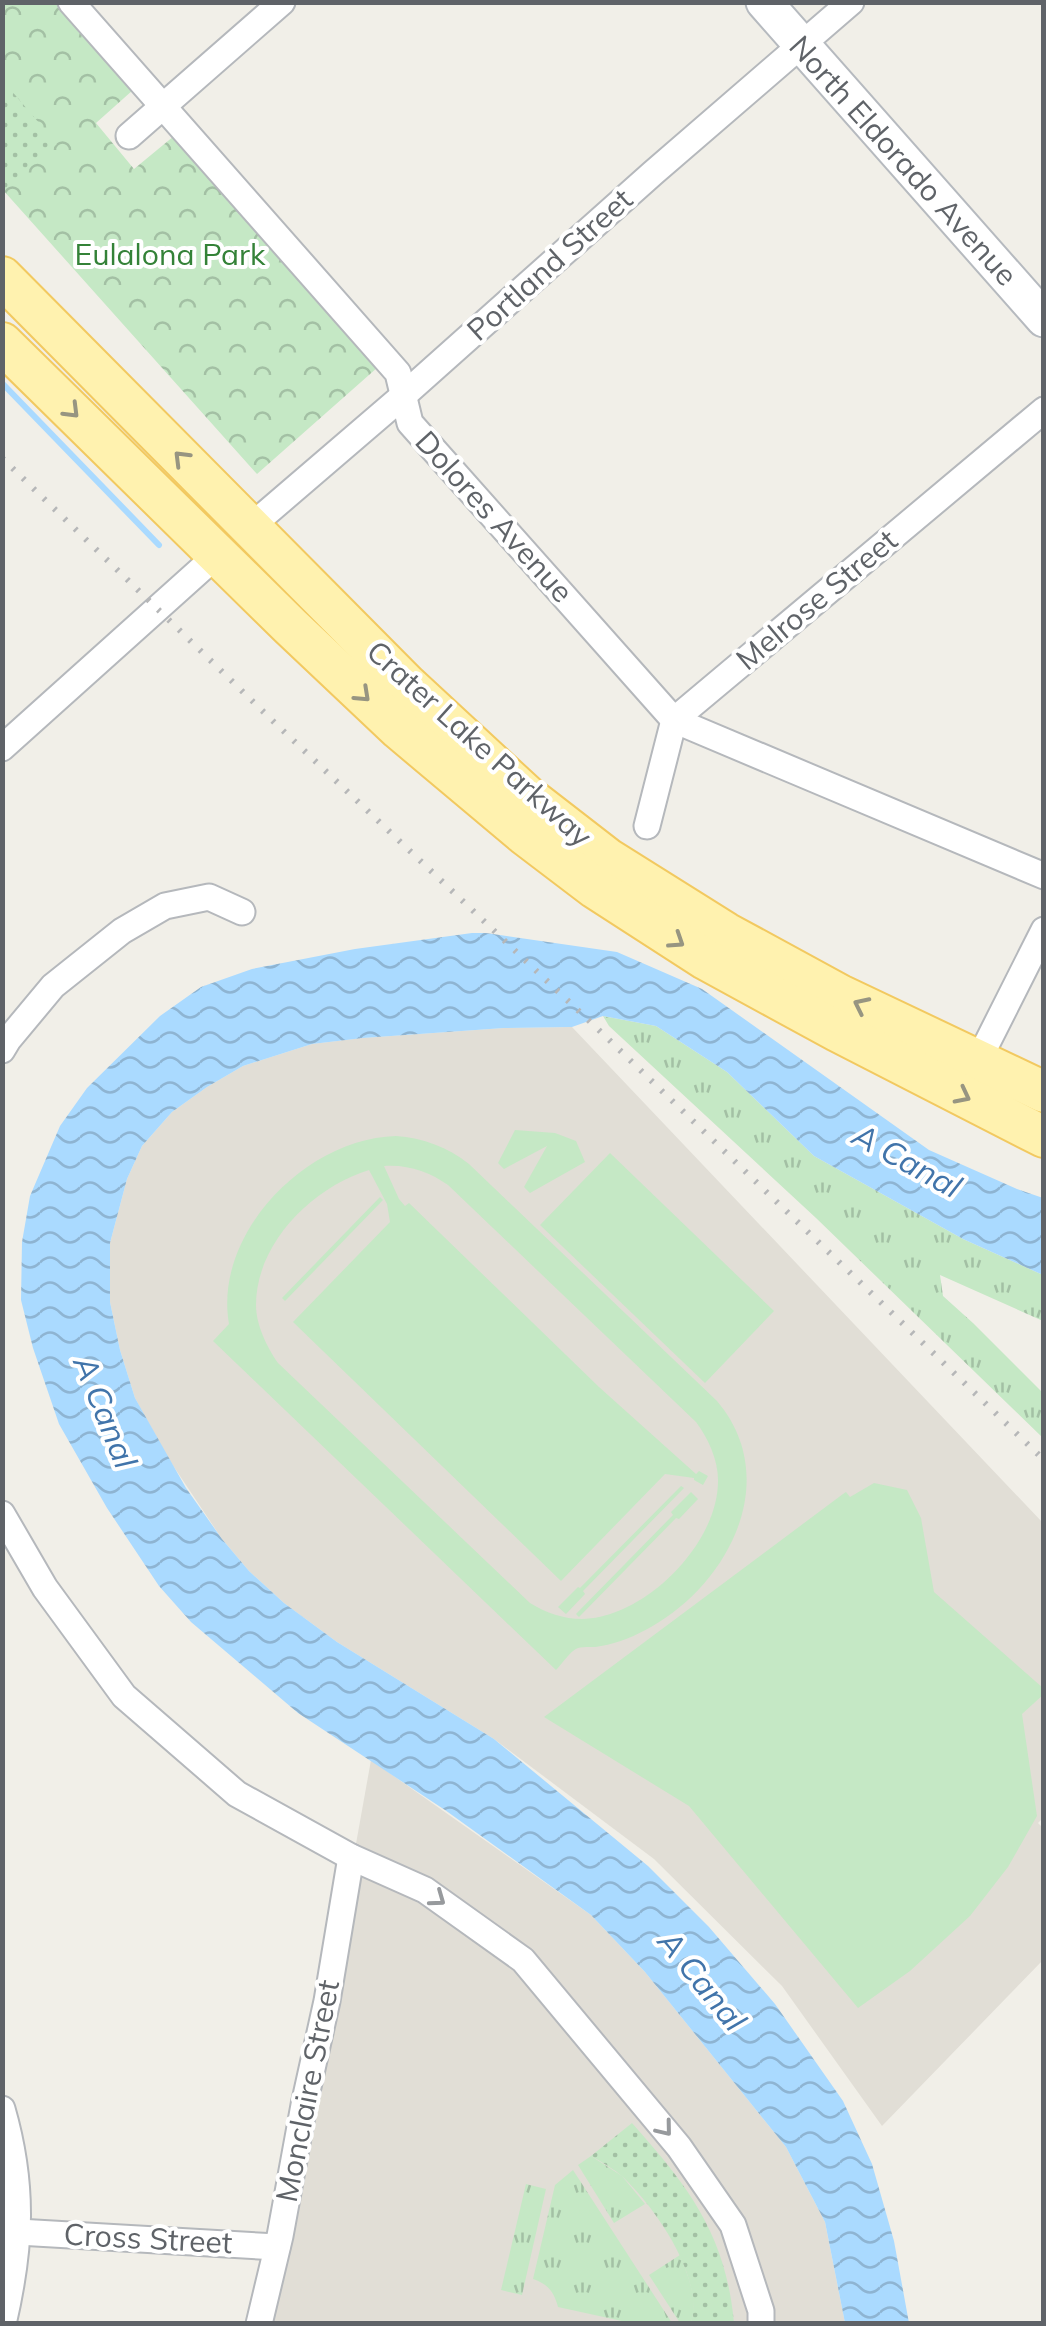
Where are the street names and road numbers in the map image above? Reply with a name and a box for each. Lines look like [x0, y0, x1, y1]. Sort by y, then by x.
street label: North Eldorado Avenue [781, 28, 1026, 293]
street label: Portland Street [459, 180, 640, 349]
street label: Dolores Avenue [408, 423, 582, 610]
street label: Melrose Street [728, 521, 905, 678]
street label: Crater Lake Parkway [359, 632, 600, 855]
street label: Monclaire Street [267, 1977, 347, 2205]
street label: Cross Street [63, 2215, 233, 2261]

